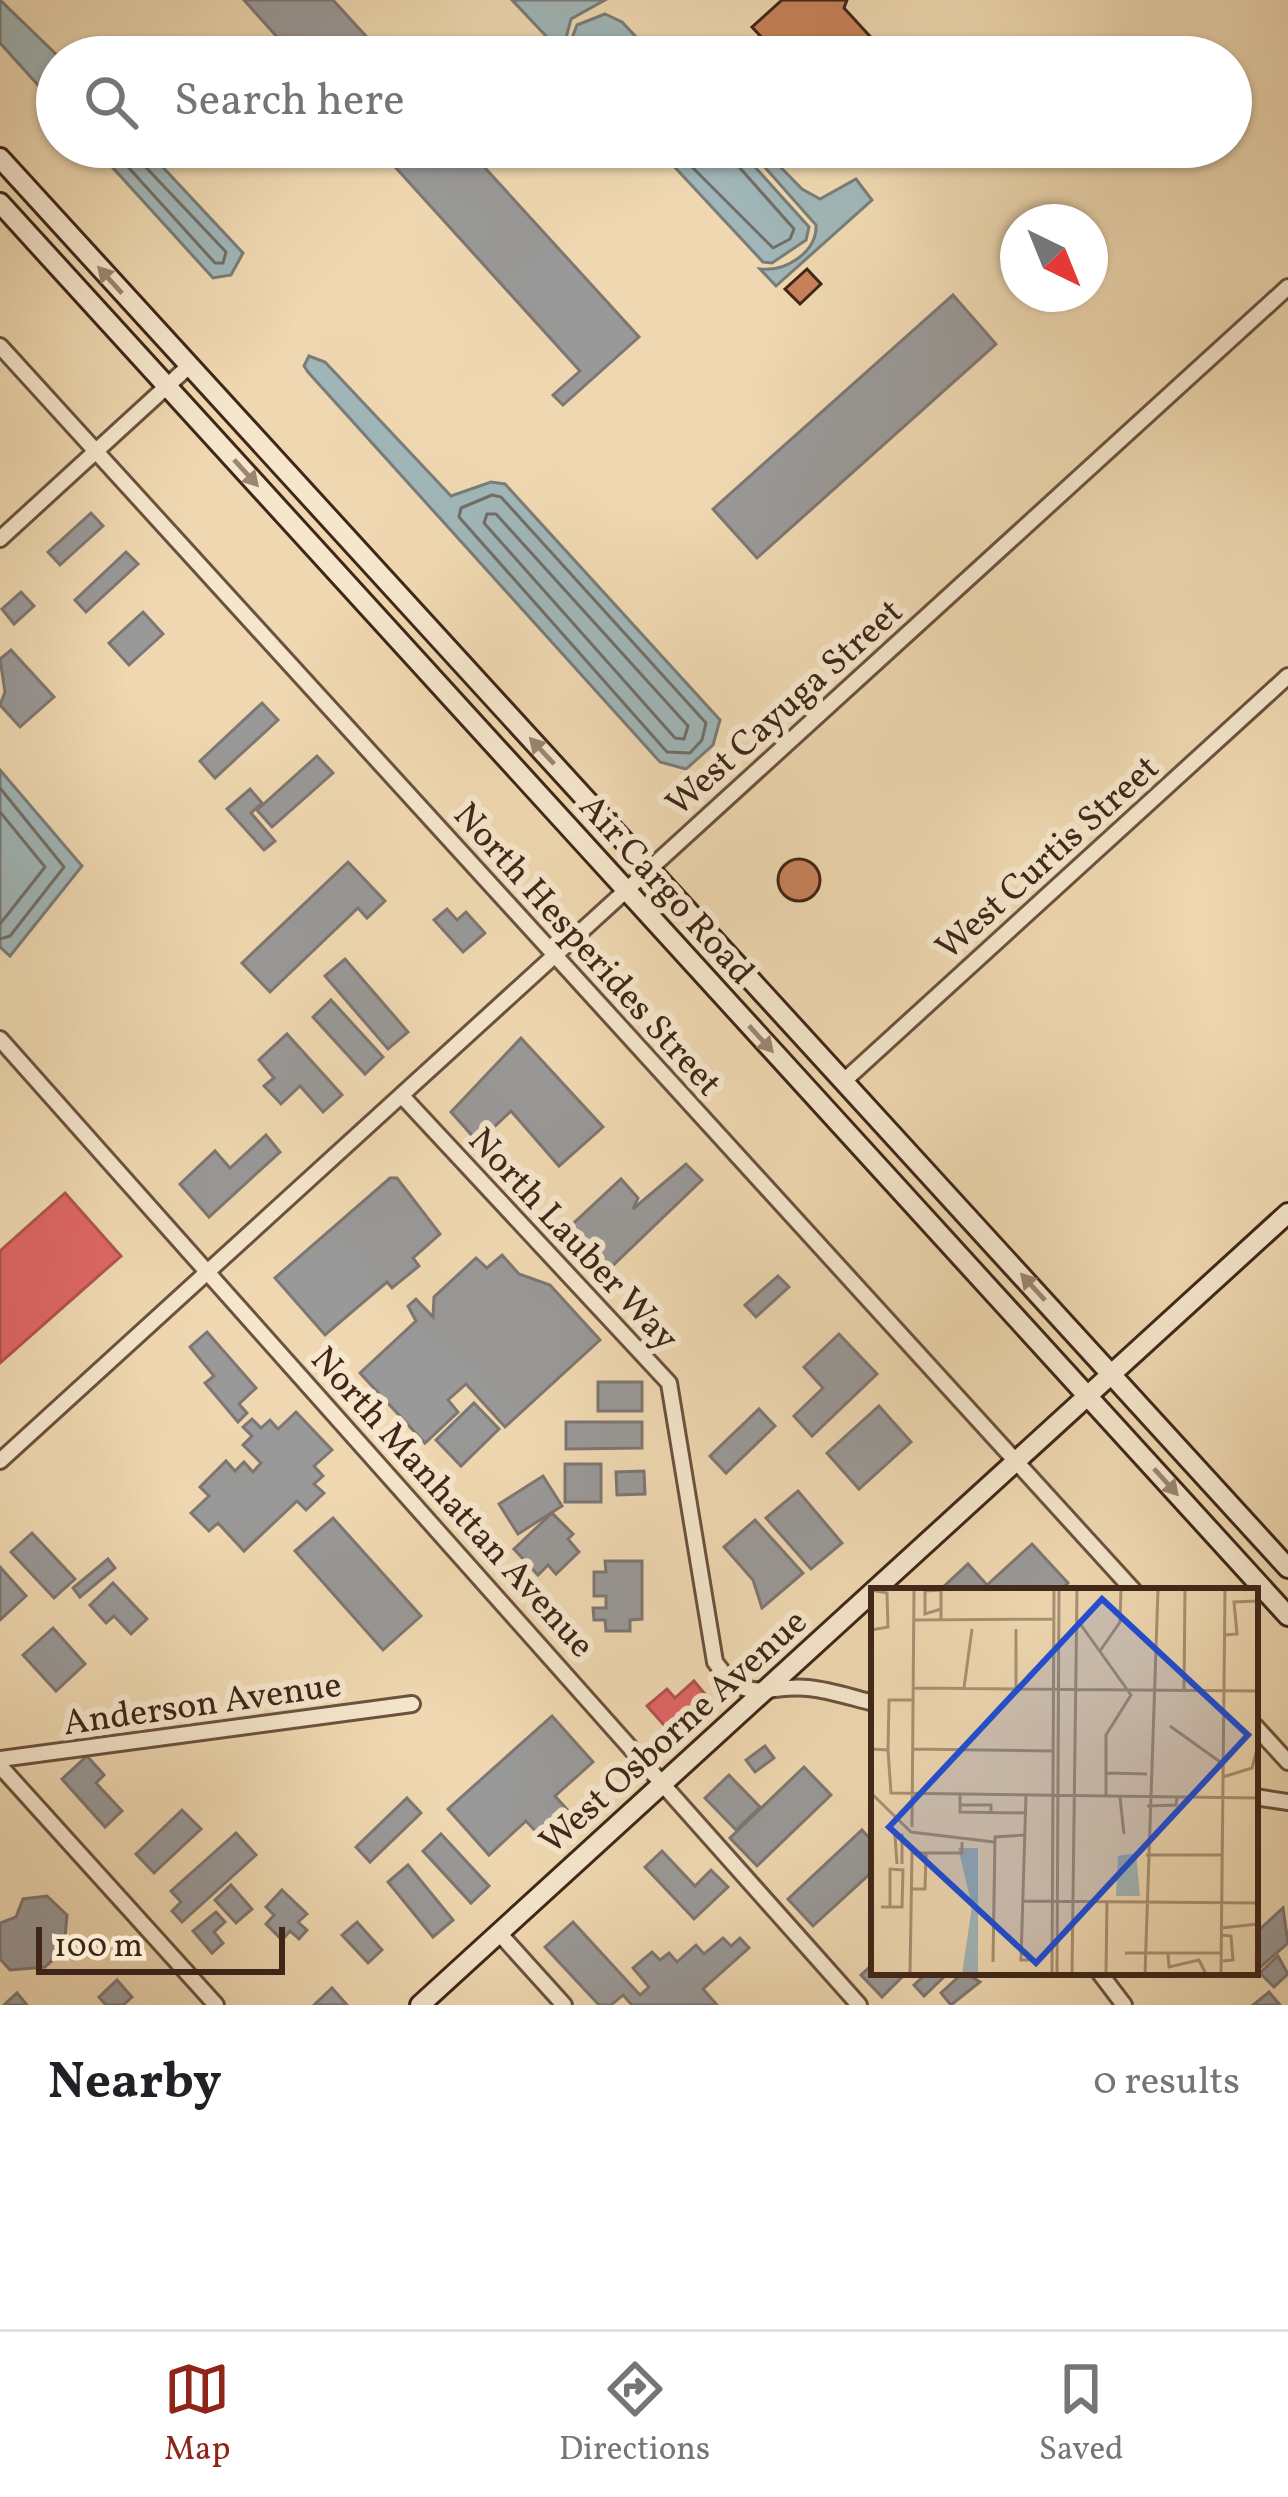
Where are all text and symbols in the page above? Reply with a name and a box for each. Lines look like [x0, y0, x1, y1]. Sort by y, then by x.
search box [36, 36, 1252, 168]
icon: search [78, 69, 144, 135]
text: Search here [174, 71, 405, 134]
north arrow [1000, 204, 1108, 312]
one-way arrow [97, 265, 125, 294]
one-way arrow [232, 458, 259, 488]
street label: West Cayuga Street [656, 589, 915, 829]
one-way arrow [529, 736, 557, 765]
street label: West Curtis Street [926, 745, 1171, 973]
street label: Air Cargo Road [566, 784, 764, 997]
street label: North Hesperides Street [440, 793, 732, 1109]
one-way arrow [746, 1025, 774, 1054]
street label: North Lauber Way [455, 1118, 689, 1363]
one-way arrow [1020, 1273, 1047, 1302]
street label: North Manhattan Avenue [298, 1337, 605, 1670]
one-way arrow [1151, 1468, 1179, 1497]
inset map [871, 1588, 1258, 1975]
street label: West Osborne Avenue [530, 1599, 819, 1867]
street label: Anderson Avenue [60, 1662, 345, 1750]
scale bar [36, 1921, 285, 1974]
text: 100 m [54, 1925, 143, 1971]
text: Nearby [48, 2048, 222, 2119]
text: 0 results [1093, 2056, 1240, 2110]
tab: Map [164, 2356, 230, 2474]
tab: Directions [559, 2356, 710, 2474]
tab: Saved [1039, 2356, 1124, 2474]

